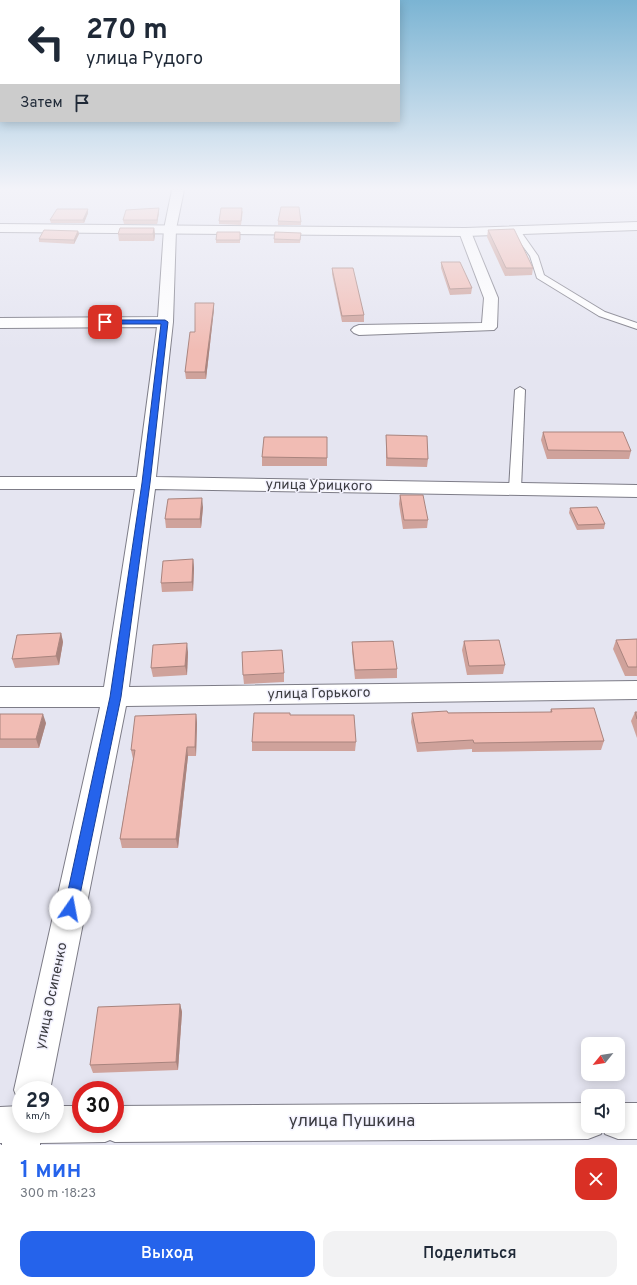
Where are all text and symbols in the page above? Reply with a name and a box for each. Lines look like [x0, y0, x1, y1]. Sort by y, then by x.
text: 270 m [86, 13, 168, 49]
icon: left [20, 16, 72, 68]
text: улица Рудого [86, 48, 203, 71]
icon: arrive [71, 92, 93, 114]
text: Затем [20, 94, 63, 113]
pin [88, 305, 122, 339]
icon: arrive [94, 311, 116, 333]
street label: улица Урицкого [265, 477, 373, 495]
street label: улица Горького [267, 685, 371, 703]
position arrow [49, 888, 91, 930]
street label: улица Осипенко [32, 941, 72, 1051]
north arrow [581, 1037, 625, 1081]
map controls [581, 1037, 625, 1133]
speed limit sign: 30 [72, 1081, 124, 1133]
text: 29 [26, 1089, 50, 1115]
button: sound [581, 1089, 625, 1133]
text: km/h [26, 1110, 50, 1123]
street label: улица Пушкина [289, 1111, 415, 1133]
text: 1 мин [20, 1156, 81, 1186]
button: close [575, 1158, 617, 1200]
text: 300 m · 18:23 [20, 1186, 96, 1202]
button: Выход [20, 1231, 315, 1277]
button: Поделиться [323, 1231, 617, 1277]

